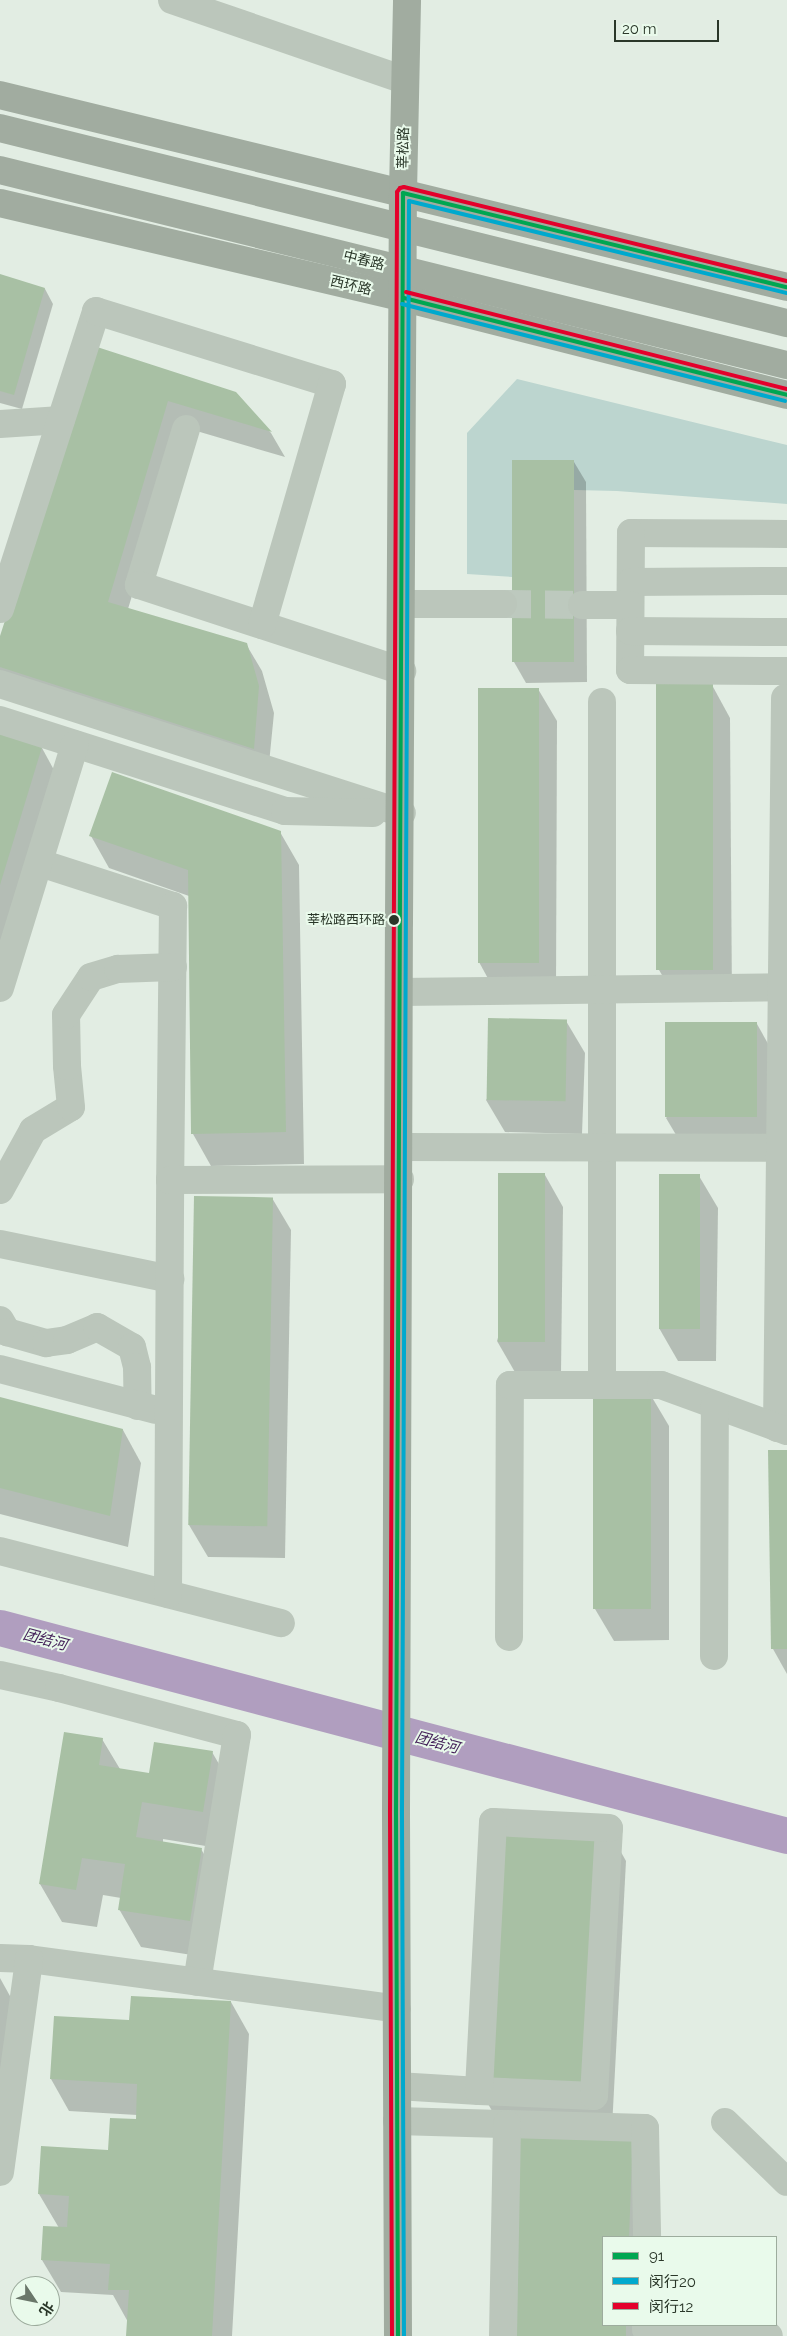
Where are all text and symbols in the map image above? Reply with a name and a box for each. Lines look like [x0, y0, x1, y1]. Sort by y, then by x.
scale bar [617, 10, 722, 42]
text: 20 m [622, 20, 657, 38]
street label: 莘松路 [394, 127, 412, 169]
street label: 中春路 [342, 247, 386, 273]
street label: 西环路 [329, 272, 373, 298]
place label: 莘松路西环路 [307, 912, 385, 928]
marker: 莘松路西环路 [389, 915, 399, 925]
water label: 团结河 [21, 1625, 69, 1655]
water label: 团结河 [413, 1728, 461, 1758]
legend [602, 2236, 777, 2326]
text: 91 [649, 2247, 664, 2265]
text: 闵行20 [649, 2273, 696, 2291]
north arrow [10, 2276, 60, 2326]
text: 闵行12 [649, 2298, 693, 2316]
text: 北 [36, 2299, 57, 2319]

